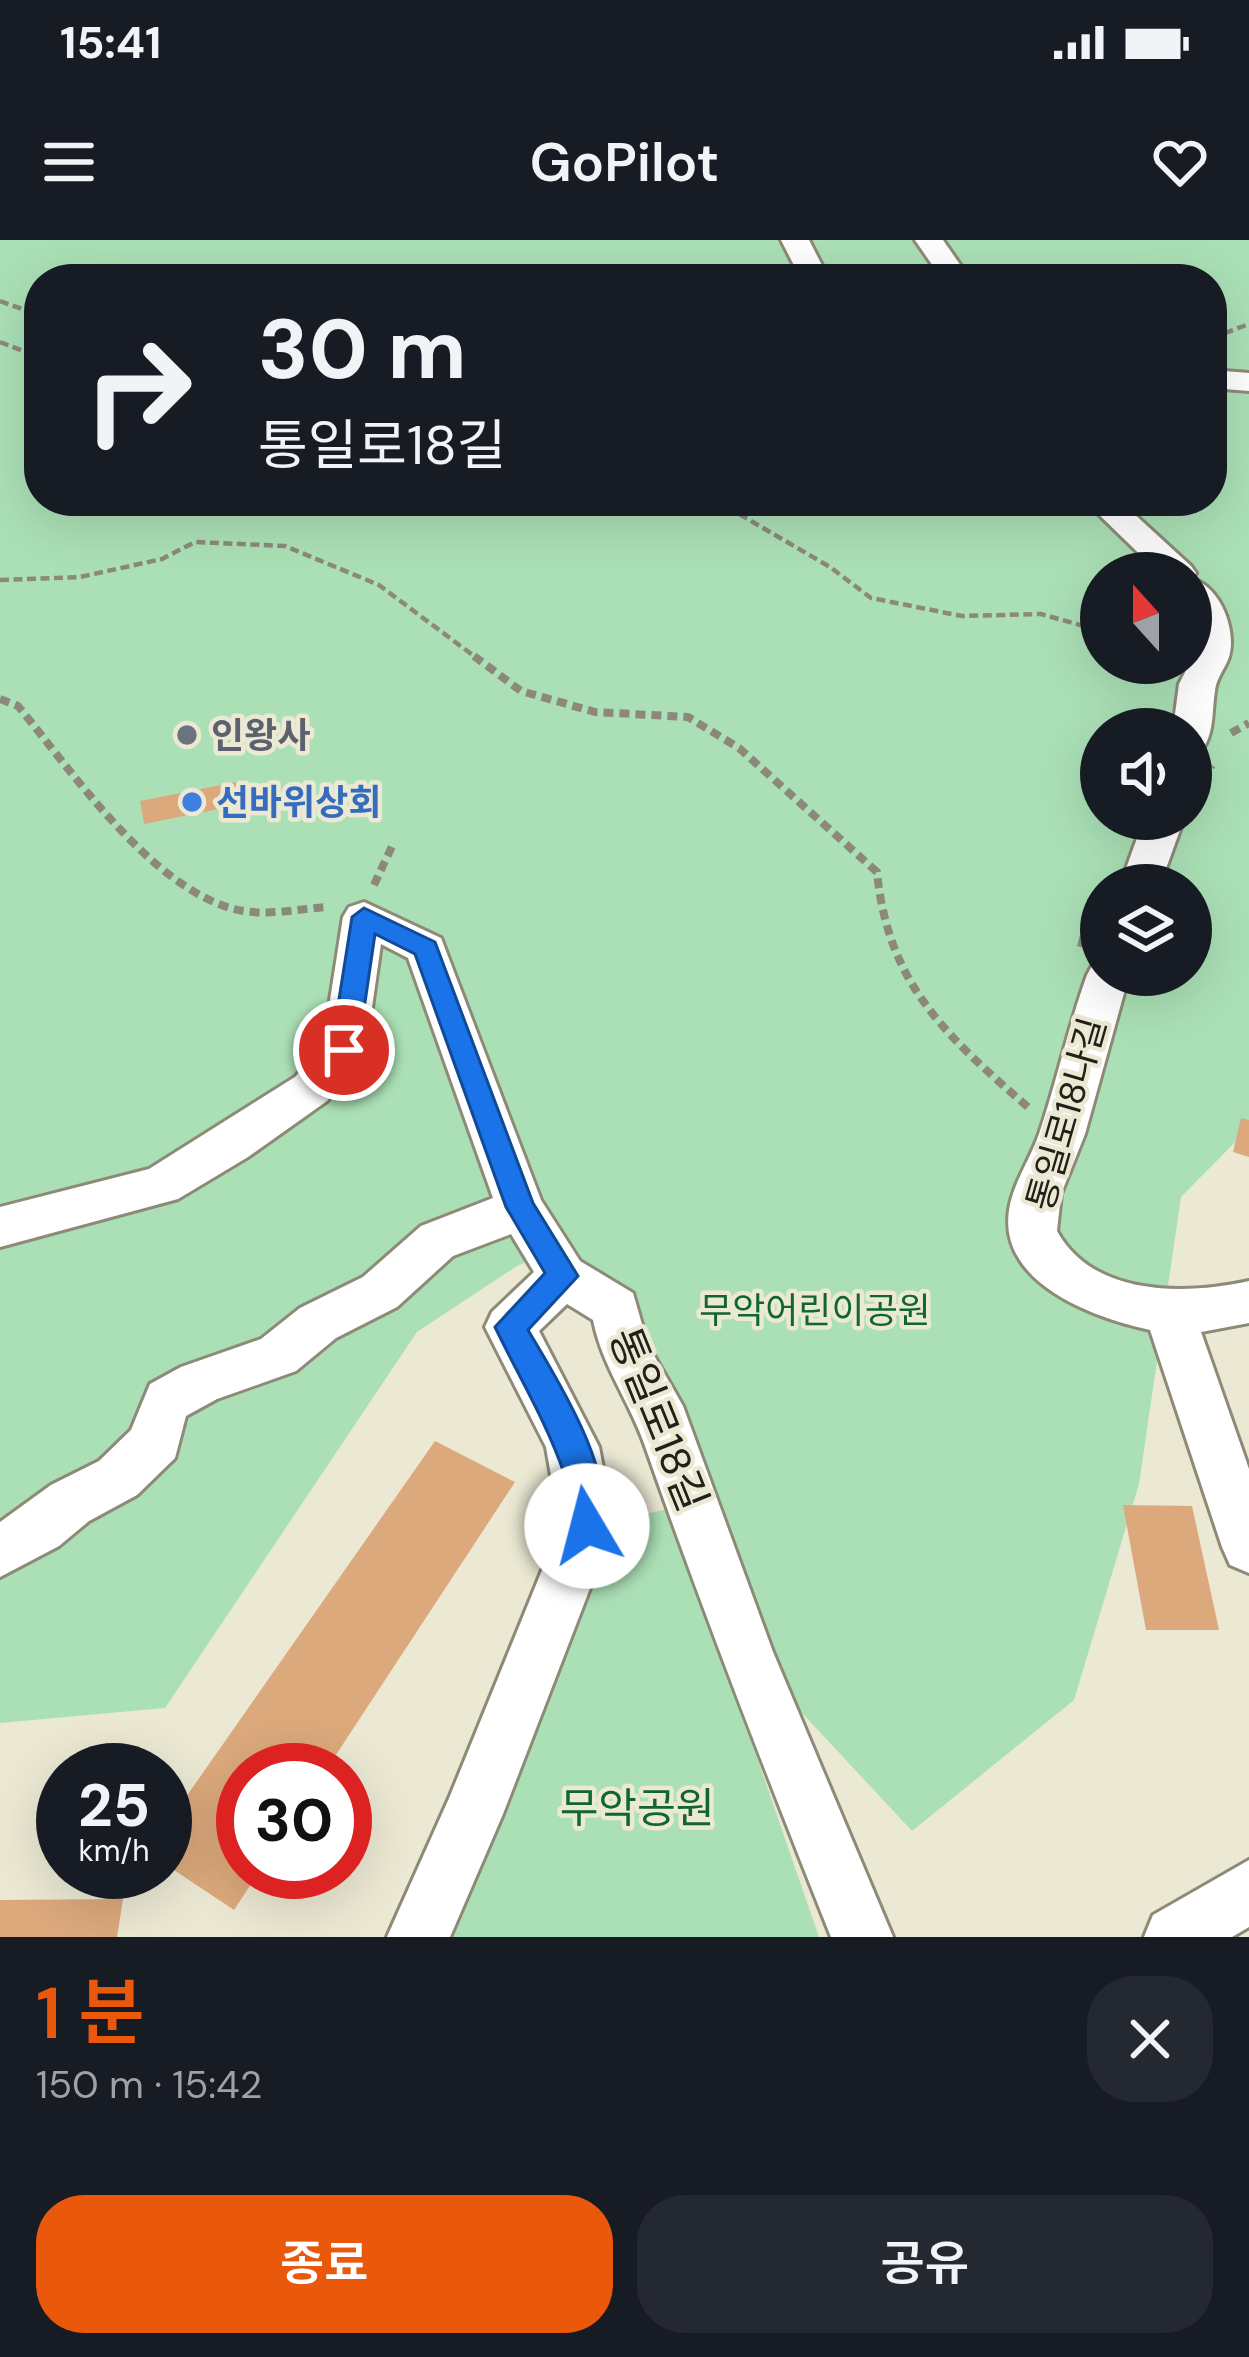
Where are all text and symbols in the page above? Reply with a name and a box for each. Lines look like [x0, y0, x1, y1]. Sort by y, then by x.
text: 15:41 [60, 13, 161, 72]
text: GoPilot [530, 127, 719, 198]
icon: menu [36, 129, 102, 195]
icon: heart [1147, 129, 1213, 195]
text: 30 m [258, 295, 467, 404]
icon: right [60, 312, 216, 468]
text: 통일로18길 [258, 410, 506, 481]
north arrow [1080, 552, 1212, 684]
map controls [1080, 552, 1212, 996]
button: sound [1080, 708, 1212, 840]
place label: 인왕사 [211, 712, 310, 759]
marker: 인왕사 [174, 722, 200, 748]
place label: 선바위상회 [216, 779, 382, 826]
marker: 선바위상회 [179, 789, 205, 815]
button: layers [1080, 864, 1212, 996]
pin [293, 999, 395, 1101]
street label: 통일로18나길 [1017, 1012, 1116, 1216]
icon: arrive [311, 1017, 377, 1083]
park label: 무악어린이공원 [699, 1287, 931, 1334]
street label: 통일로18길 [597, 1319, 720, 1519]
position arrow [524, 1463, 650, 1589]
speed limit sign: 30 [216, 1743, 372, 1899]
text: 25 [78, 1766, 150, 1845]
park label: 무악공원 [560, 1781, 714, 1836]
text: km/h [79, 1831, 149, 1870]
text: 1 분 [36, 1967, 145, 2060]
button: close [1087, 1976, 1213, 2102]
text: 150 m · 15:42 [36, 2059, 262, 2110]
button: 종료 [36, 2195, 613, 2333]
button: 공유 [637, 2195, 1213, 2333]

